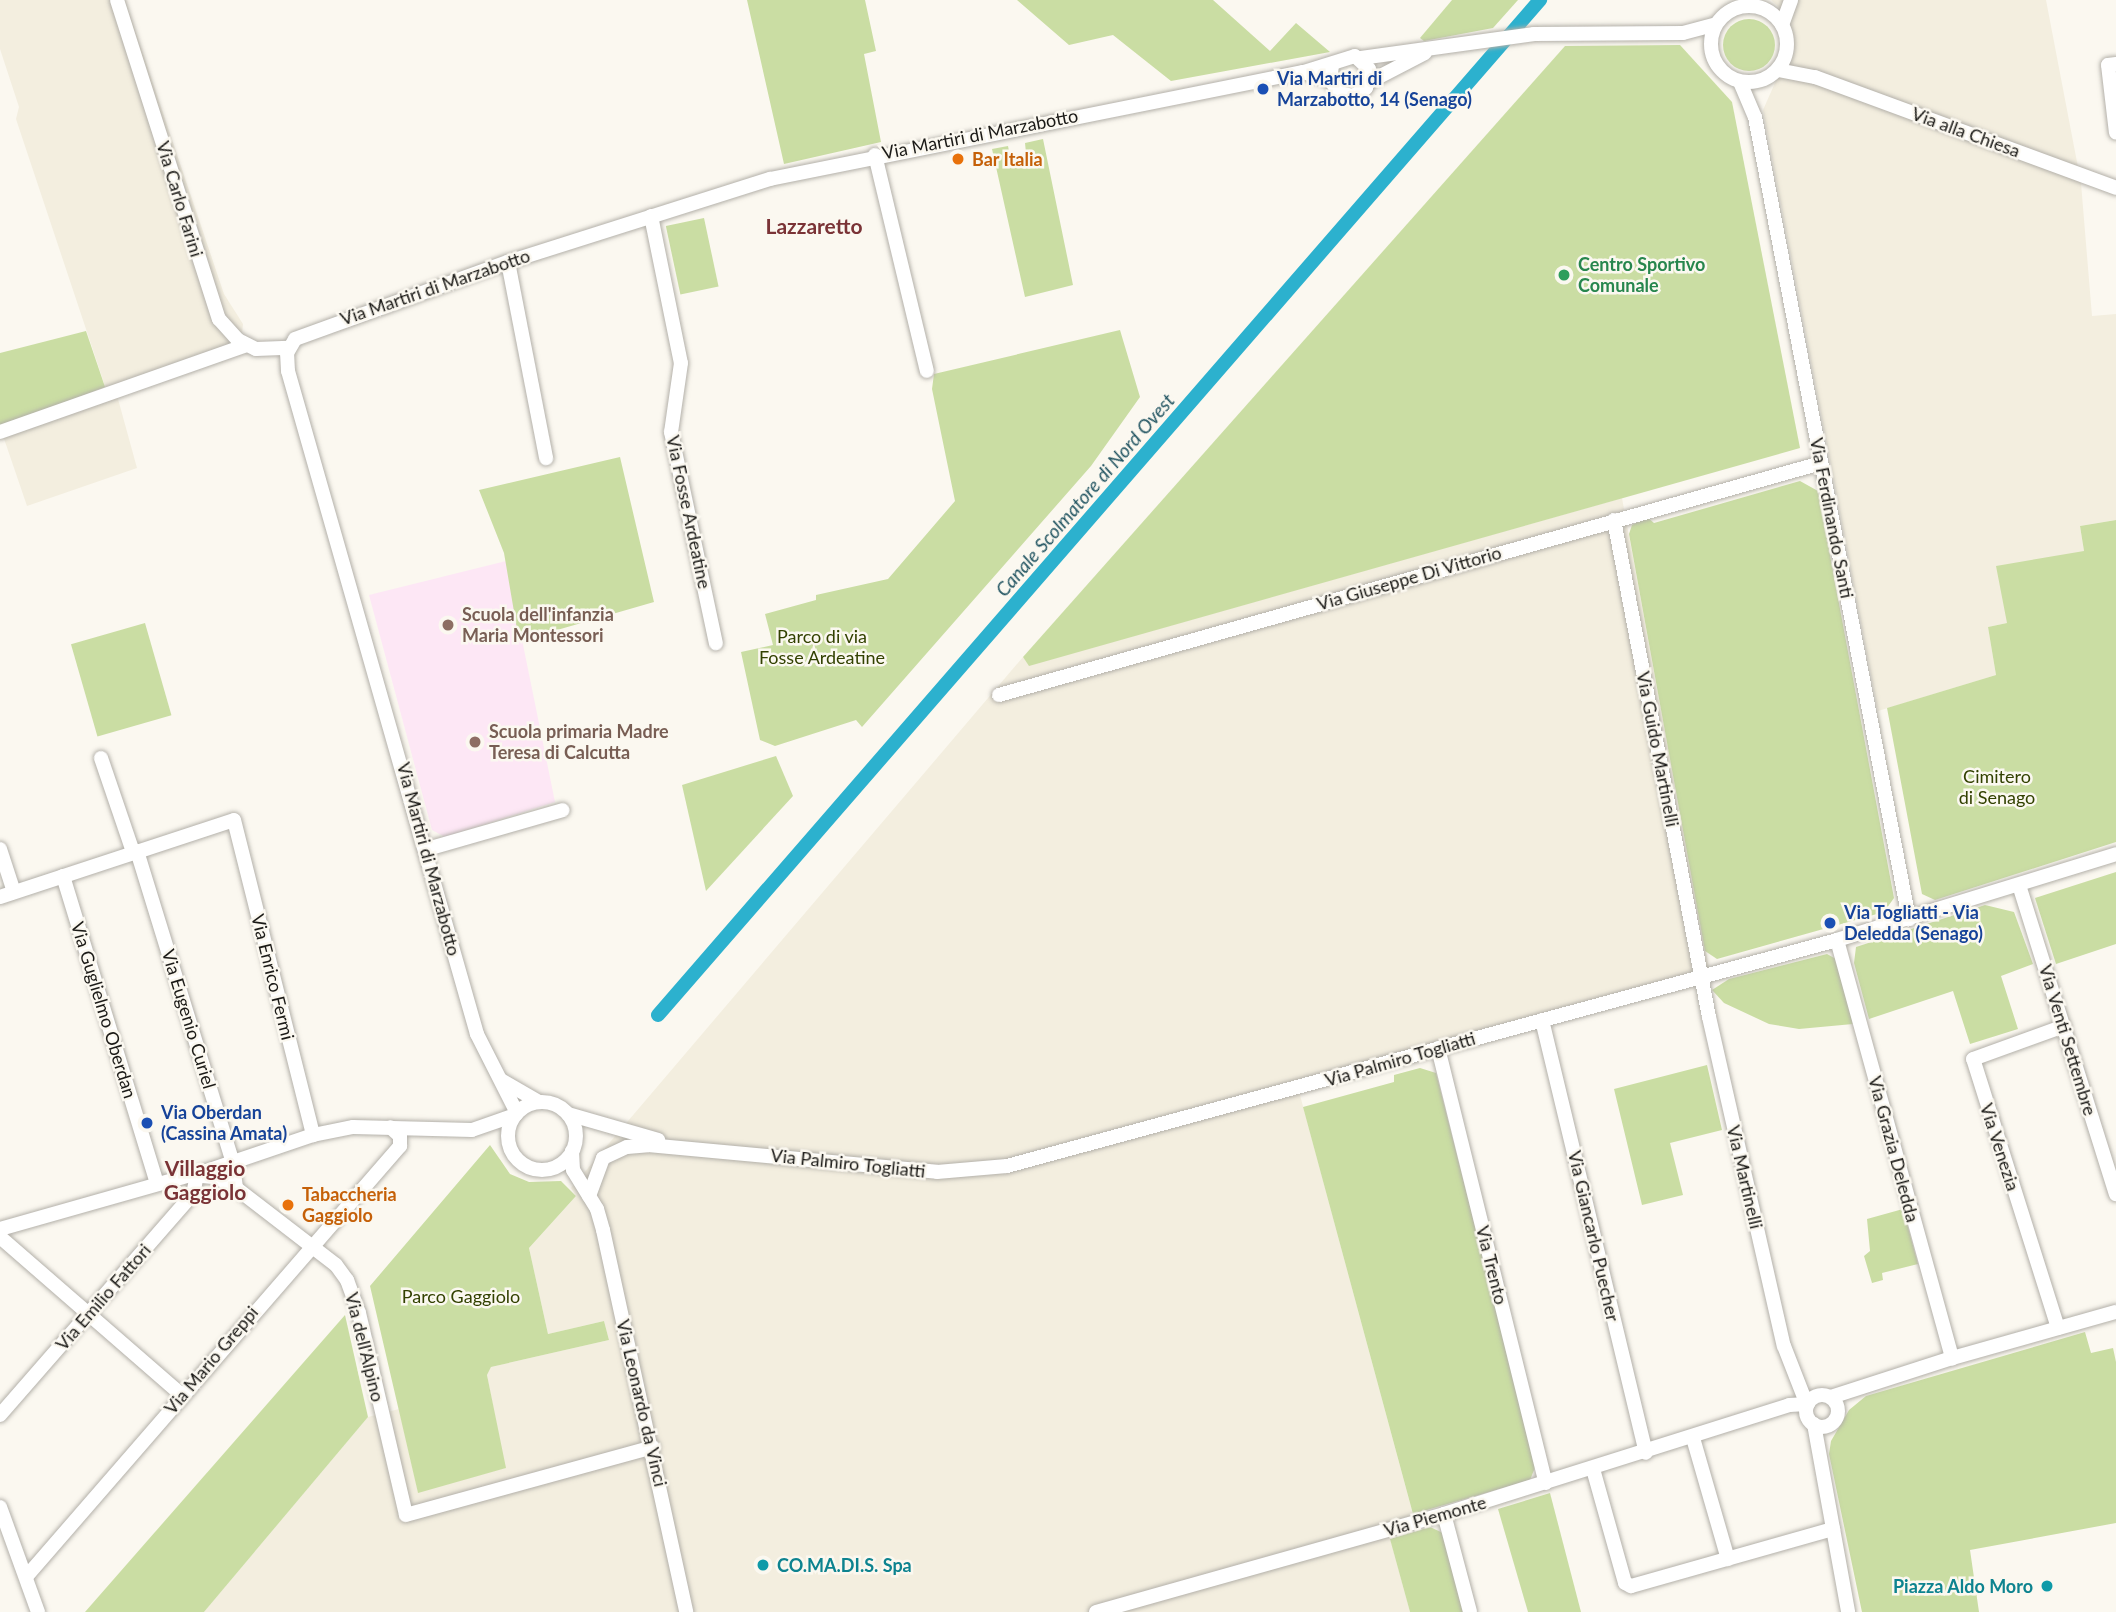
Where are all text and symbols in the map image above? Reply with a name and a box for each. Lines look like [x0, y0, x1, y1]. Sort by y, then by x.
place label: Via Martiri di Marzabotto, 14 (Senago) [1277, 68, 1472, 110]
marker: Via Martiri di Marzabotto, 14 (Senago) [1255, 81, 1271, 97]
street label: Via alla Chiesa [1909, 102, 2023, 162]
street label: Via Martiri di Marzabotto [880, 104, 1080, 164]
street label: Via Carlo Farini [152, 139, 208, 259]
place label: Bar Italia [972, 148, 1043, 170]
marker: Bar Italia [950, 151, 966, 167]
district label: Lazzaretto [766, 213, 862, 239]
street label: Via Martiri di Marzabotto [337, 244, 533, 330]
place label: Centro Sportivo Comunale [1578, 254, 1705, 296]
marker: Centro Sportivo Comunale [1556, 267, 1572, 283]
water label: Canale Scolmatore di Nord Ovest [991, 389, 1179, 601]
street label: Via Fosse Ardeatine [662, 433, 716, 591]
street label: Via Ferdinando Santi [1806, 436, 1858, 600]
street label: Via Giuseppe Di Vittorio [1314, 541, 1504, 615]
place label: Scuola dell'infanzia Maria Montessori [462, 604, 614, 646]
marker: Scuola dell'infanzia Maria Montessori [440, 617, 456, 633]
park label: Parco di via Fosse Ardeatine [759, 626, 885, 668]
street label: Via Guido Martinelli [1632, 670, 1684, 828]
place label: Scuola primaria Madre Teresa di Calcutta [489, 721, 669, 764]
marker: Scuola primaria Madre Teresa di Calcutta [467, 734, 483, 750]
street label: Via Martiri di Marzabotto [393, 760, 465, 958]
park label: Cimitero di Senago [1959, 766, 2035, 808]
place label: Via Togliatti - Via Deledda (Senago) [1844, 902, 1983, 944]
street label: Via Enrico Fermi [247, 912, 299, 1042]
marker: Via Togliatti - Via Deledda (Senago) [1822, 915, 1838, 931]
street label: Via Guglielmo Oberdan [67, 919, 141, 1101]
street label: Via Eugenio Curiel [158, 947, 220, 1091]
street label: Via Venti Settembre [2035, 962, 2101, 1118]
street label: Via Palmiro Togliatti [1322, 1027, 1478, 1091]
street label: Via Grazia Deledda [1864, 1074, 1924, 1224]
street label: Via Venezia [1976, 1100, 2024, 1194]
place label: Via Oberdan (Cassina Amata) [161, 1102, 288, 1144]
marker: Via Oberdan (Cassina Amata) [139, 1115, 155, 1131]
street label: Via Martinelli [1723, 1123, 1767, 1231]
street label: Via Palmiro Togliatti [769, 1144, 927, 1182]
street label: Via Giancarlo Puecher [1564, 1149, 1624, 1323]
district label: Villaggio Gaggiolo [164, 1155, 246, 1205]
place label: Tabaccheria Gaggiolo [302, 1184, 397, 1226]
marker: Tabaccheria Gaggiolo [280, 1197, 296, 1213]
street label: Via Trento [1472, 1223, 1512, 1307]
street label: Via Emilio Fattori [51, 1239, 155, 1355]
park label: Parco Gaggiolo [402, 1285, 520, 1307]
street label: Via dell'Alpino [341, 1290, 389, 1404]
street label: Via Mario Greppi [160, 1302, 262, 1418]
street label: Via Leonardo da Vinci [612, 1317, 672, 1489]
street label: Via Piemonte [1381, 1491, 1489, 1541]
place label: CO.MA.DI.S. Spa [777, 1554, 912, 1576]
marker: CO.MA.DI.S. Spa [755, 1557, 771, 1573]
place label: Piazza Aldo Moro [1892, 1575, 2033, 1597]
marker: Piazza Aldo Moro [2039, 1578, 2055, 1594]

